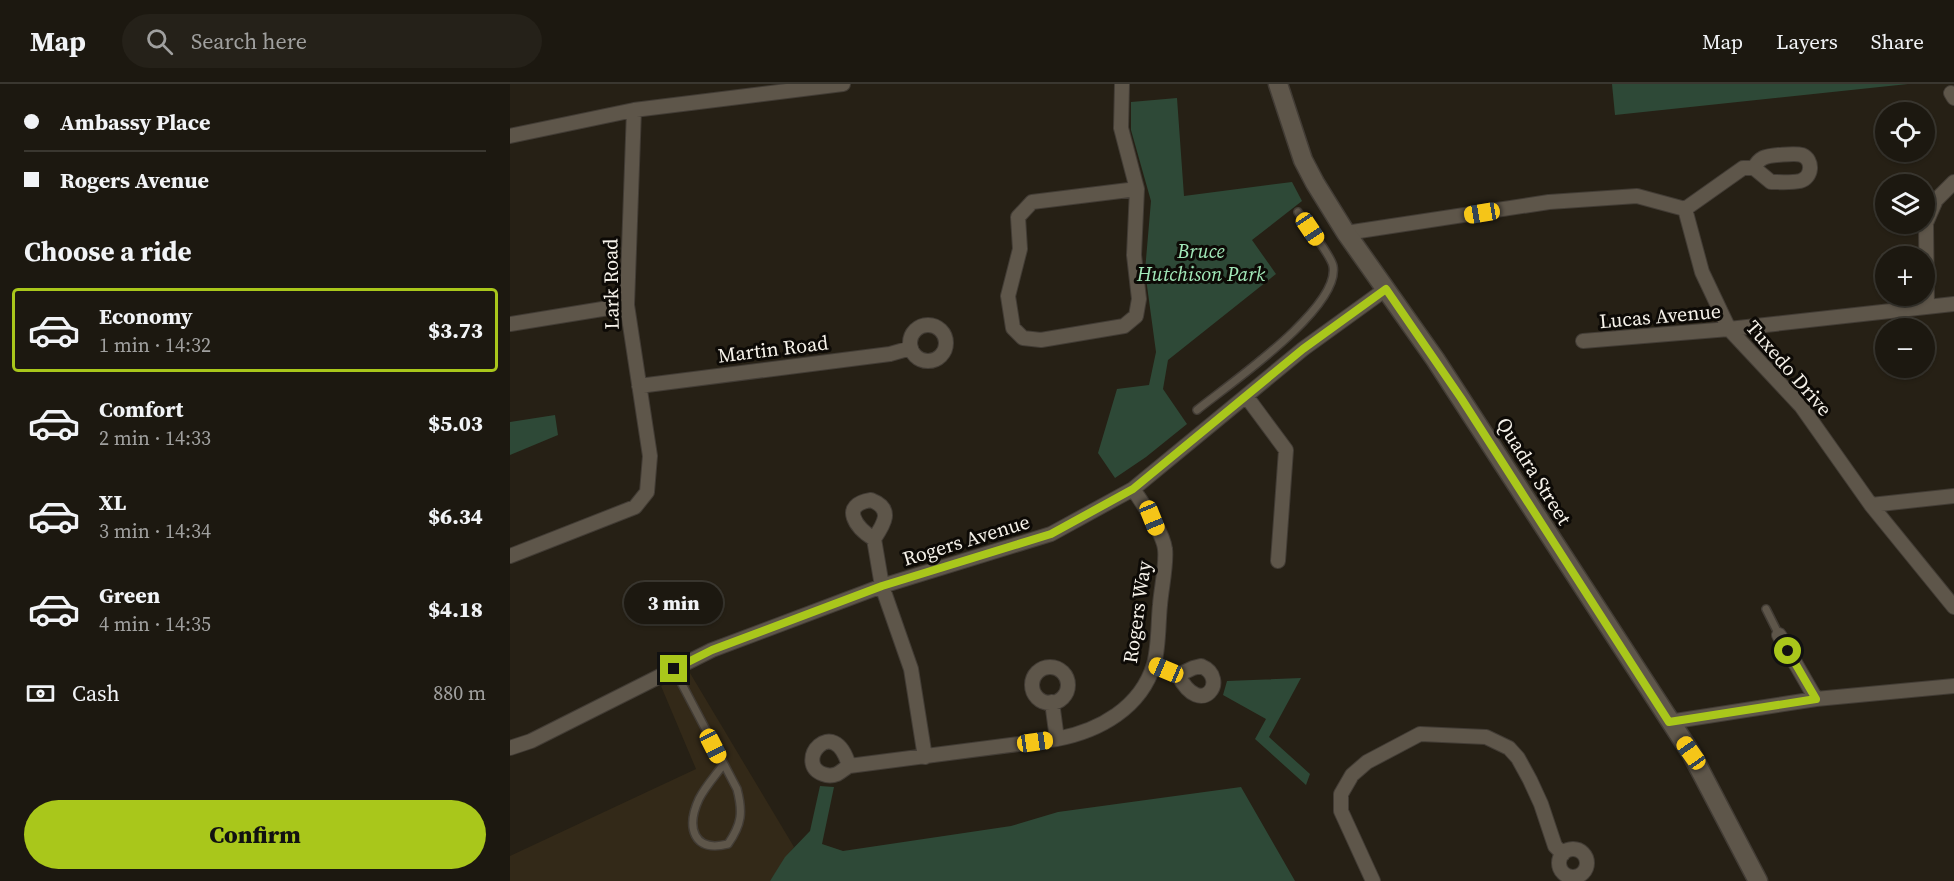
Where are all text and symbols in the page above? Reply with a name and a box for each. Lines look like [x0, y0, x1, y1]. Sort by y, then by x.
search box [122, 14, 542, 68]
text: Map [30, 22, 86, 60]
icon: search [143, 25, 176, 58]
text: Search here [191, 26, 307, 56]
text: Map [1702, 27, 1743, 56]
text: Layers [1776, 27, 1838, 56]
text: Share [1871, 27, 1924, 56]
map controls [1875, 102, 1935, 378]
button: locate [1875, 102, 1935, 162]
text: Ambassy Place [60, 107, 210, 137]
text: Rogers Avenue [60, 165, 209, 195]
button: layers [1875, 174, 1935, 234]
car [1463, 201, 1501, 225]
car [1292, 209, 1328, 249]
text: Choose a ride [24, 233, 192, 270]
park label: Bruce Hutchison Park [1136, 237, 1266, 288]
street label: Lark Road [596, 238, 626, 330]
button: + [1875, 246, 1935, 306]
street label: Lucas Avenue [1598, 297, 1722, 335]
text: Economy [99, 301, 193, 331]
icon: car [27, 303, 81, 357]
street label: Tuxedo Drive [1739, 314, 1839, 422]
text: $3.73 [428, 315, 483, 345]
button: − [1875, 318, 1935, 378]
street label: Martin Road [716, 328, 831, 370]
text: 1 min · 14:32 [99, 331, 211, 359]
text: Comfort [99, 394, 183, 424]
icon: car [27, 396, 81, 450]
text: $5.03 [428, 408, 483, 438]
street label: Quadra Street [1490, 412, 1578, 531]
text: 2 min · 14:33 [99, 424, 211, 452]
text: XL [99, 487, 126, 517]
icon: car [27, 489, 81, 543]
car [1137, 498, 1167, 538]
text: $6.34 [428, 501, 483, 531]
street label: Rogers Avenue [899, 507, 1033, 573]
text: 3 min · 14:34 [99, 517, 211, 545]
street label: Rogers Way [1116, 558, 1158, 665]
text: Green [99, 580, 160, 610]
icon: car [27, 582, 81, 636]
callout: 3 min [624, 582, 723, 624]
text: 3 min [647, 589, 700, 617]
text: $4.18 [428, 594, 483, 624]
text: 4 min · 14:35 [99, 610, 211, 638]
route start [1774, 637, 1801, 664]
route end [660, 655, 687, 682]
car [1146, 655, 1186, 685]
icon: cash [24, 677, 57, 710]
text: Cash [72, 678, 120, 708]
text: 880 m [433, 679, 486, 707]
car [697, 726, 729, 766]
car [1016, 731, 1054, 753]
car [1673, 733, 1709, 773]
button: Confirm [24, 800, 486, 869]

